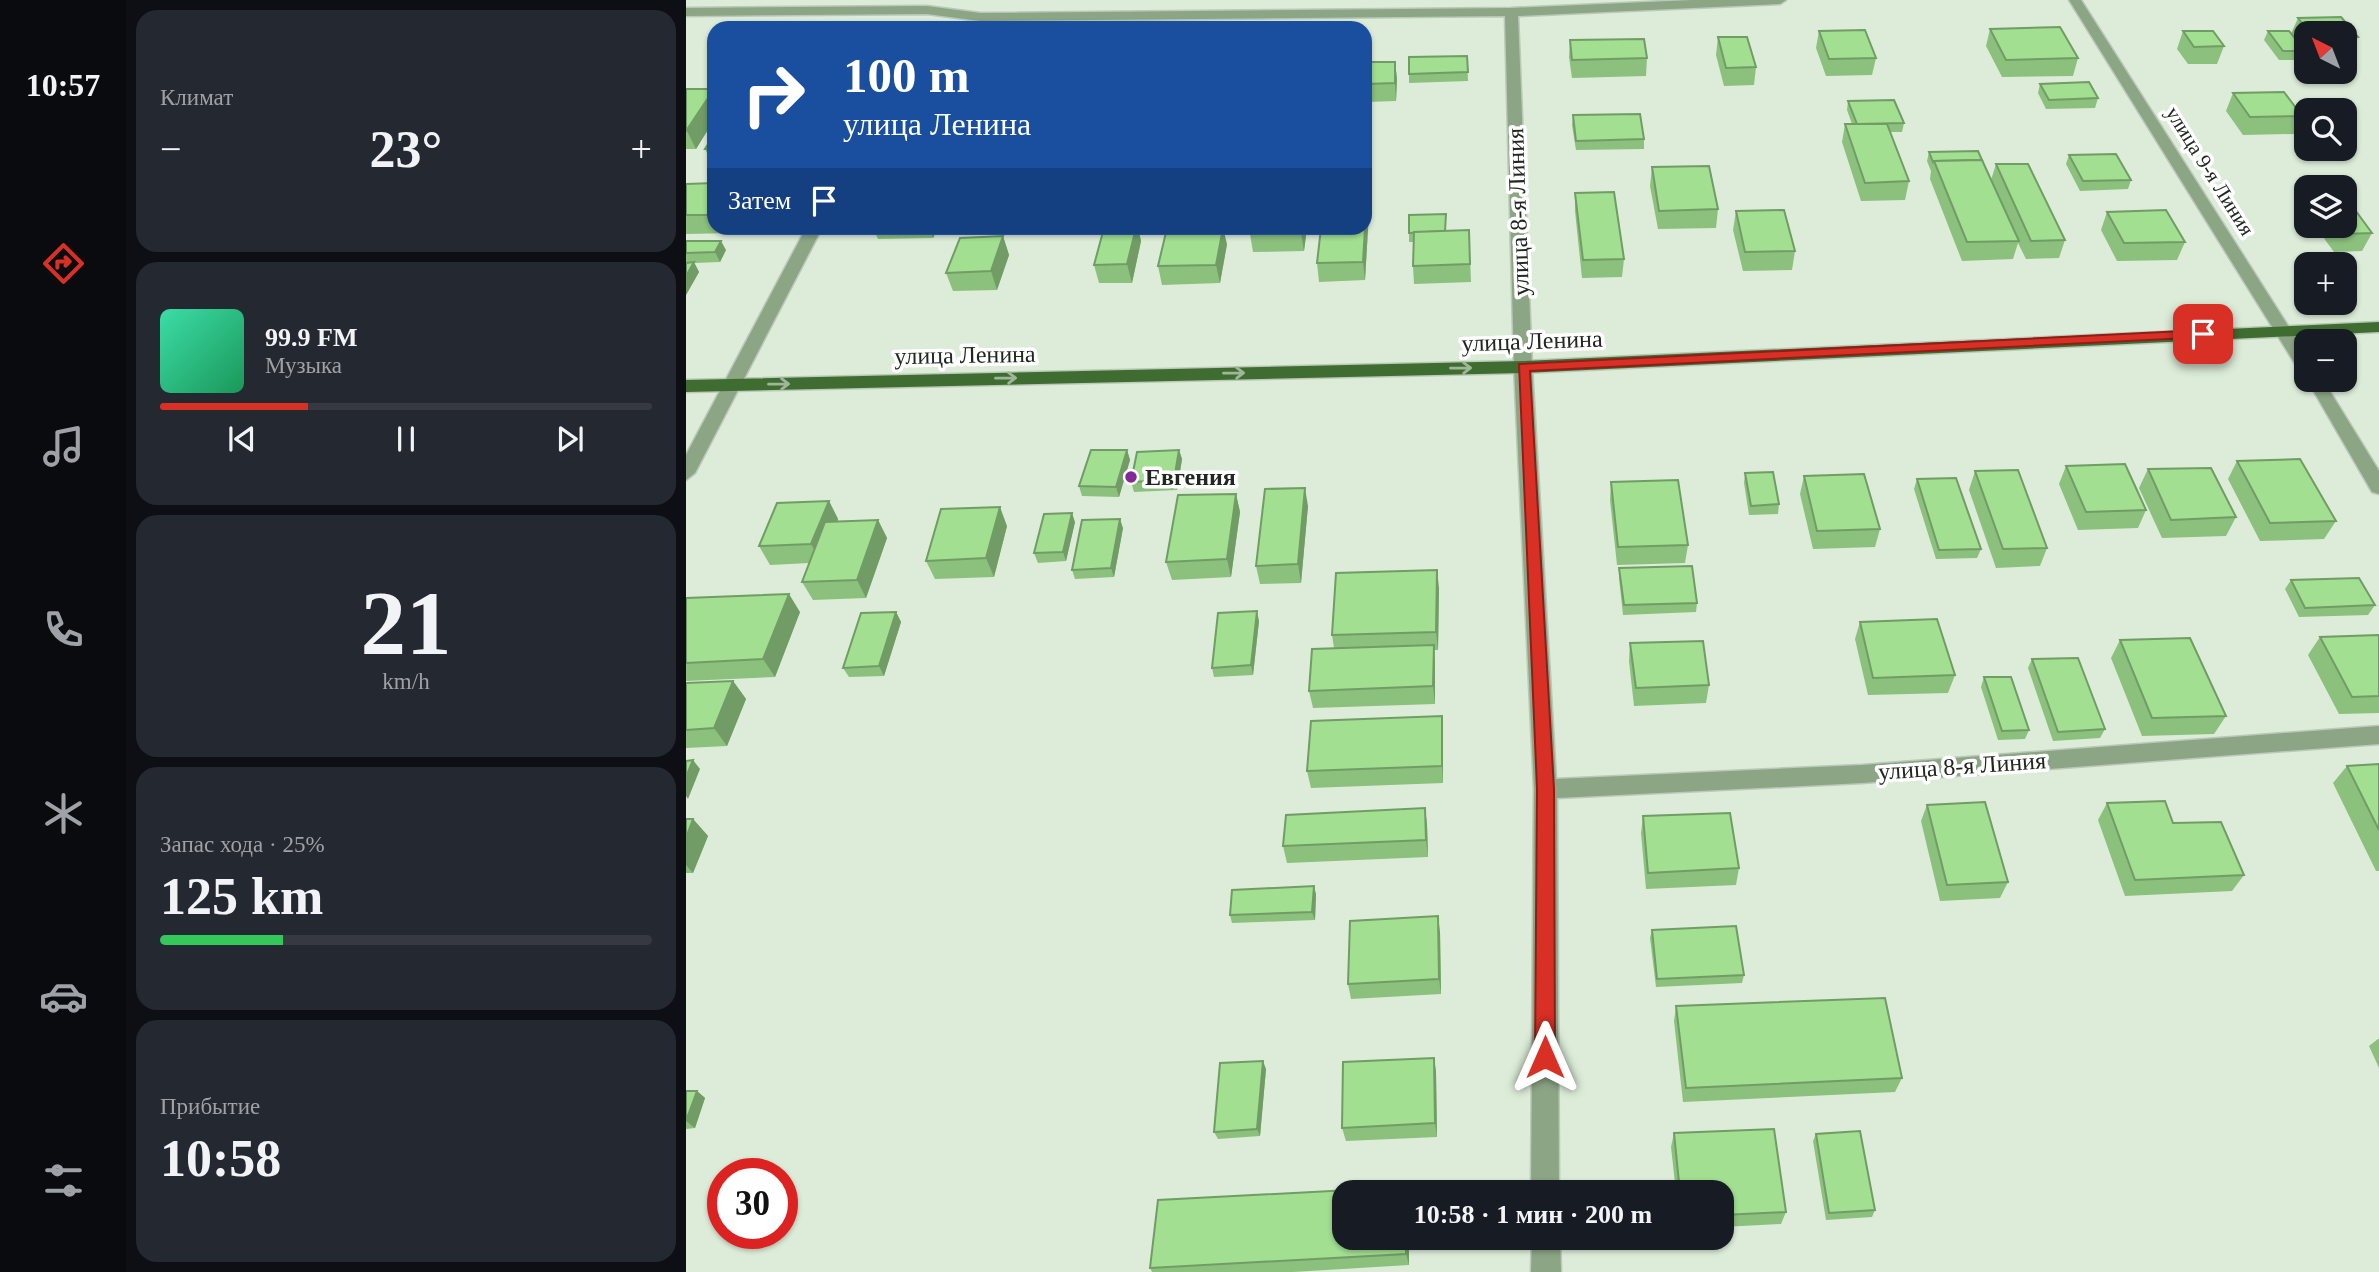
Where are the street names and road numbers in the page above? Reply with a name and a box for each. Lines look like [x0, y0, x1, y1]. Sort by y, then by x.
street label: улица 9-я Линия [2161, 102, 2259, 240]
street label: улица 8-я Линия [1502, 128, 1534, 296]
street label: улица Ленина [1461, 326, 1603, 356]
street label: улица Ленина [894, 341, 1036, 369]
street label: улица 8-я Линия [1877, 747, 2047, 785]

